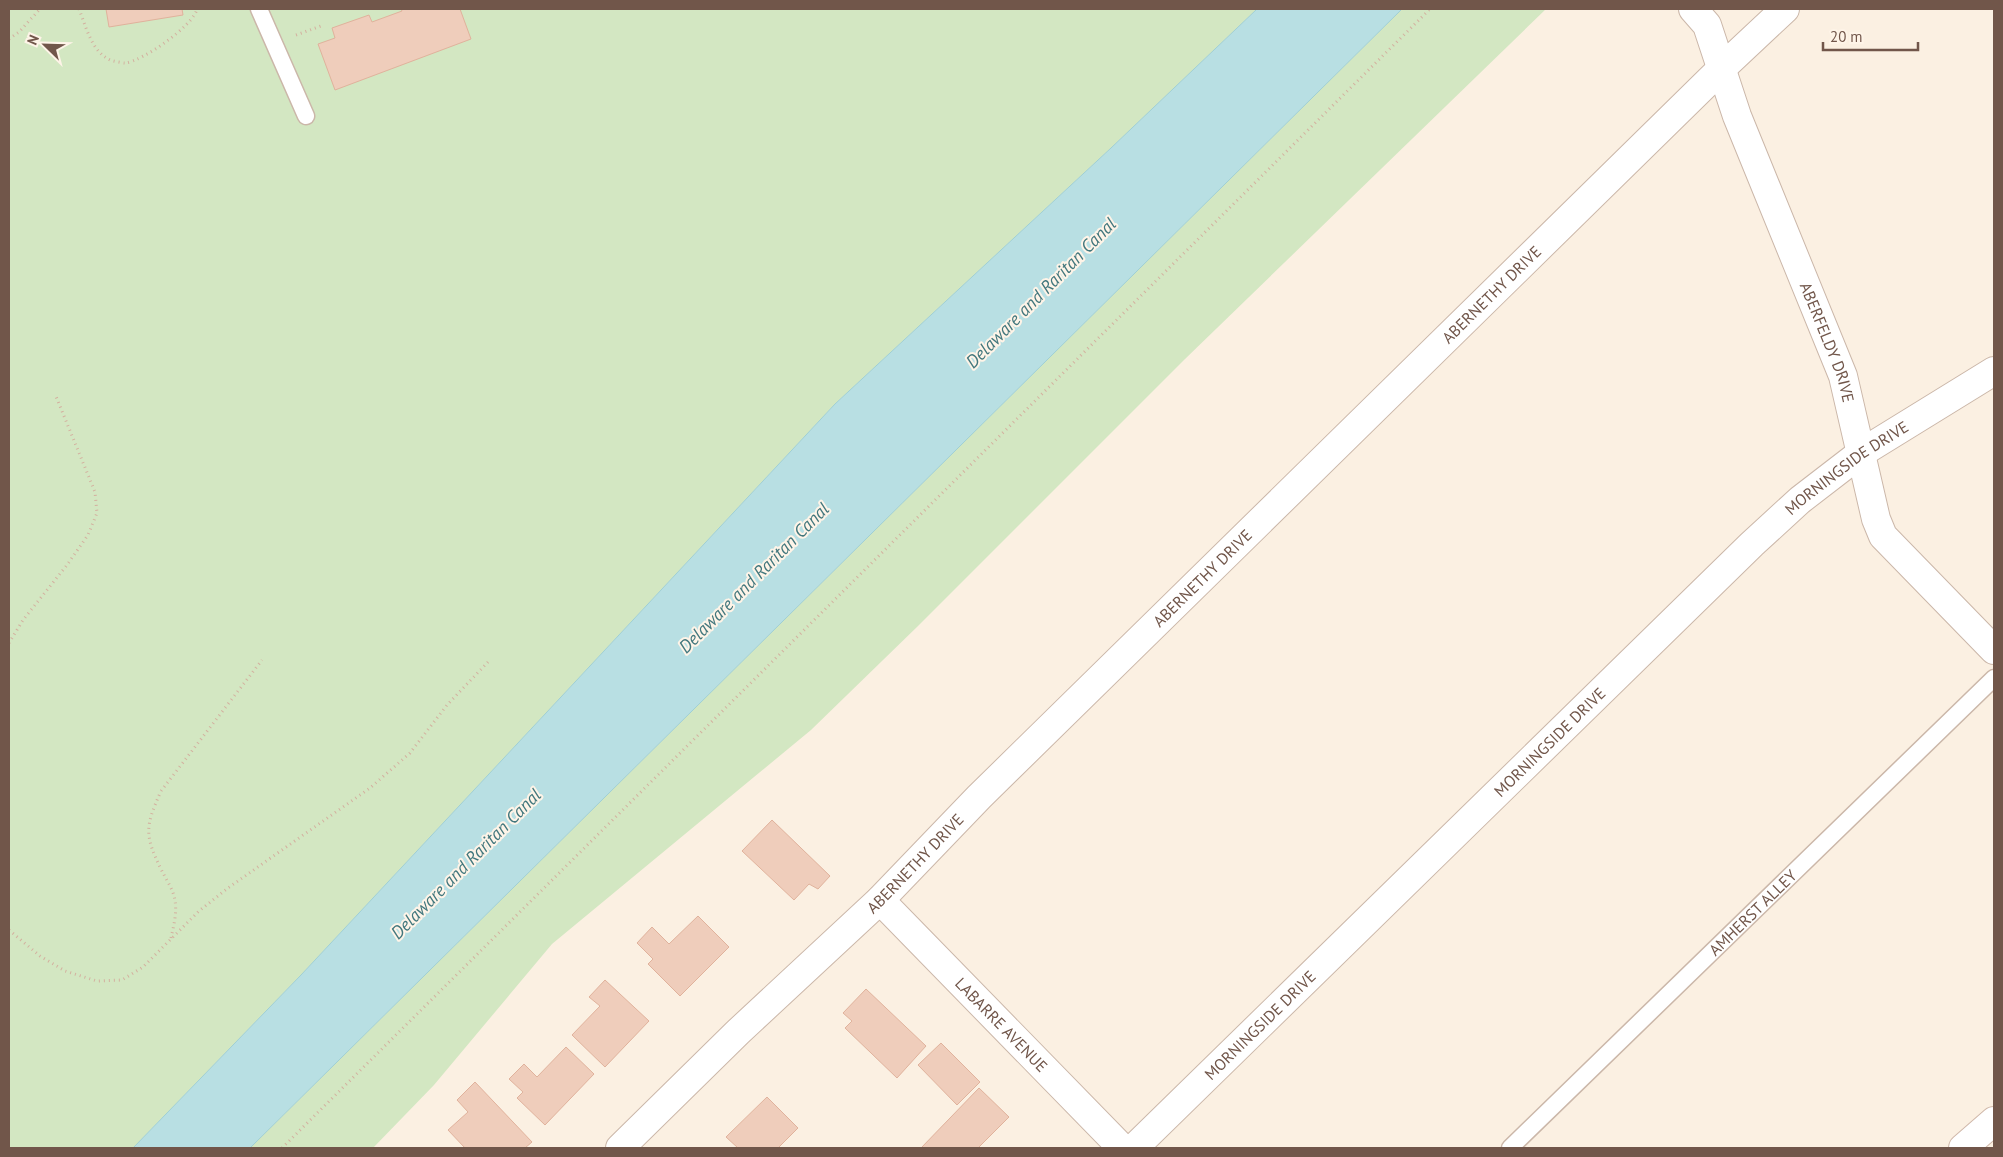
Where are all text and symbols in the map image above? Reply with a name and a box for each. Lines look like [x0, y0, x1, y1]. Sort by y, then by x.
north arrow [20, 20, 70, 70]
scale bar [1823, 20, 1918, 52]
text: 20 m [1830, 27, 1863, 46]
text: N [23, 32, 43, 48]
water label: Delaware and Raritan Canal [961, 212, 1121, 373]
street label: ABERNETHY DRIVE [1438, 241, 1545, 347]
street label: ABERFELDY DRIVE [1796, 279, 1859, 404]
street label: MORNINGSIDE DRIVE [1781, 416, 1912, 519]
water label: Delaware and Raritan Canal [674, 497, 834, 658]
street label: ABERNETHY DRIVE [1149, 525, 1256, 631]
street label: MORNINGSIDE DRIVE [1490, 683, 1609, 801]
water label: Delaware and Raritan Canal [386, 783, 546, 944]
street label: ABERNETHY DRIVE [862, 809, 968, 917]
street label: AMHERST ALLEY [1704, 865, 1801, 960]
street label: MORNINGSIDE DRIVE [1200, 966, 1320, 1084]
street label: LABARRE AVENUE [951, 973, 1052, 1076]

